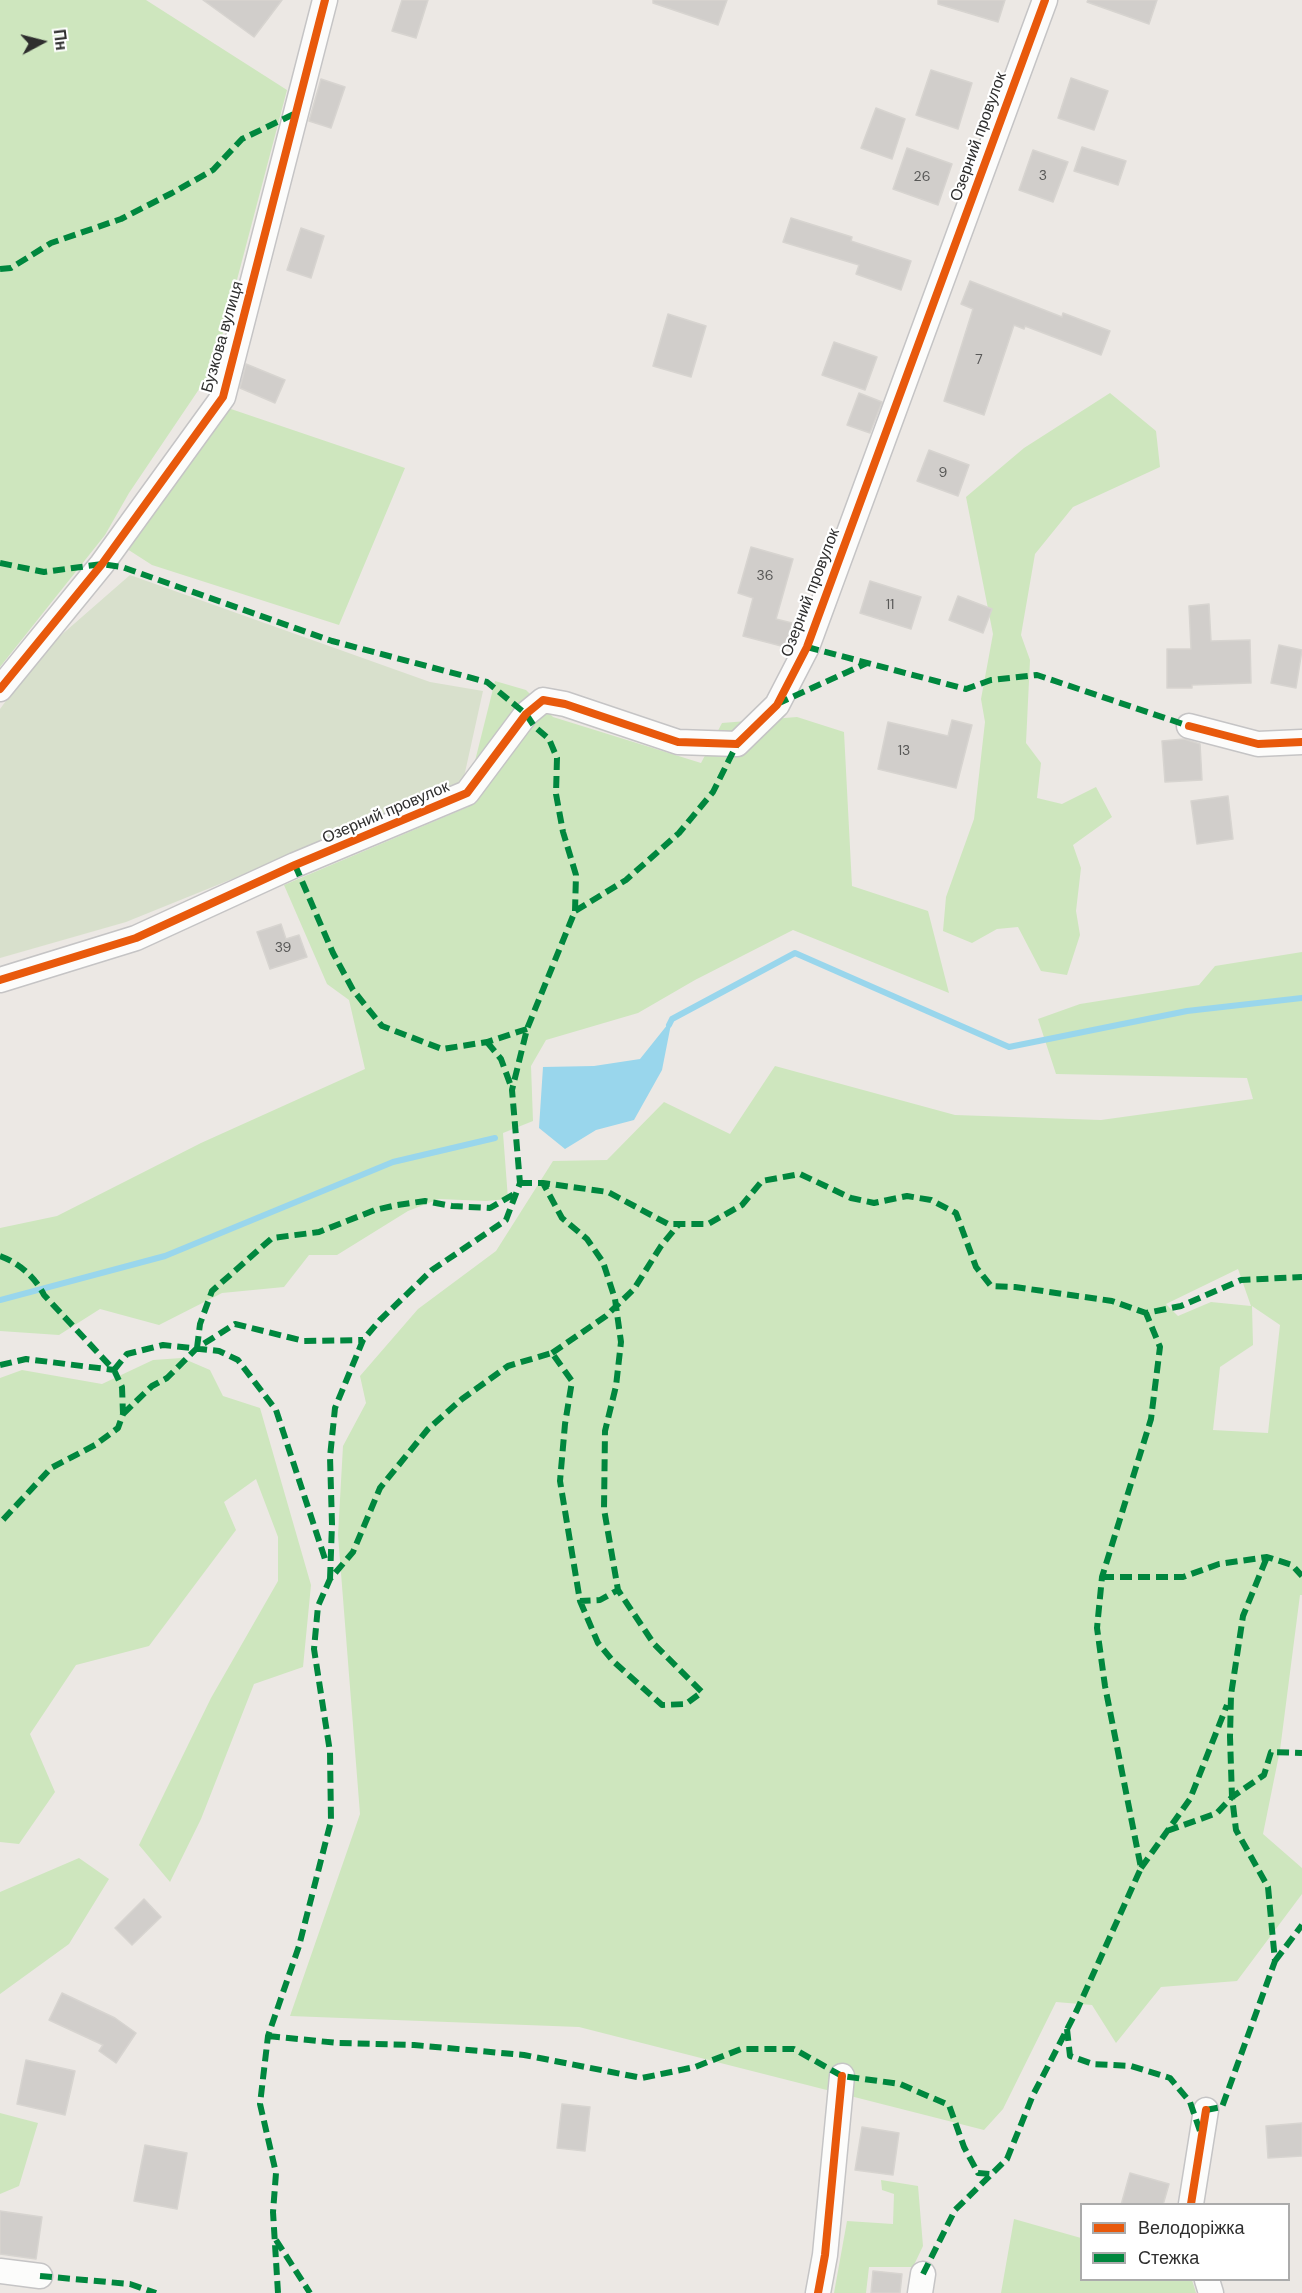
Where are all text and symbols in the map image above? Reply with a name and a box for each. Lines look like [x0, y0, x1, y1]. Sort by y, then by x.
north arrow [12, 12, 72, 72]
text: Пн [49, 28, 72, 52]
street label: Озерний провулок [947, 70, 1011, 204]
house number: 3 [1039, 168, 1047, 184]
house number: 26 [914, 169, 930, 185]
street label: Бузкова вулиця [198, 279, 248, 395]
house number: 7 [975, 352, 983, 368]
house number: 9 [939, 465, 947, 481]
street label: Озерний провулок [778, 526, 844, 660]
house number: 36 [756, 568, 774, 584]
house number: 11 [886, 597, 894, 613]
house number: 13 [898, 743, 910, 759]
street label: Озерний провулок [320, 778, 452, 848]
house number: 39 [275, 940, 291, 956]
legend [1080, 2203, 1290, 2281]
text: Велодоріжка [1138, 2216, 1245, 2240]
text: Стежка [1138, 2246, 1199, 2270]

